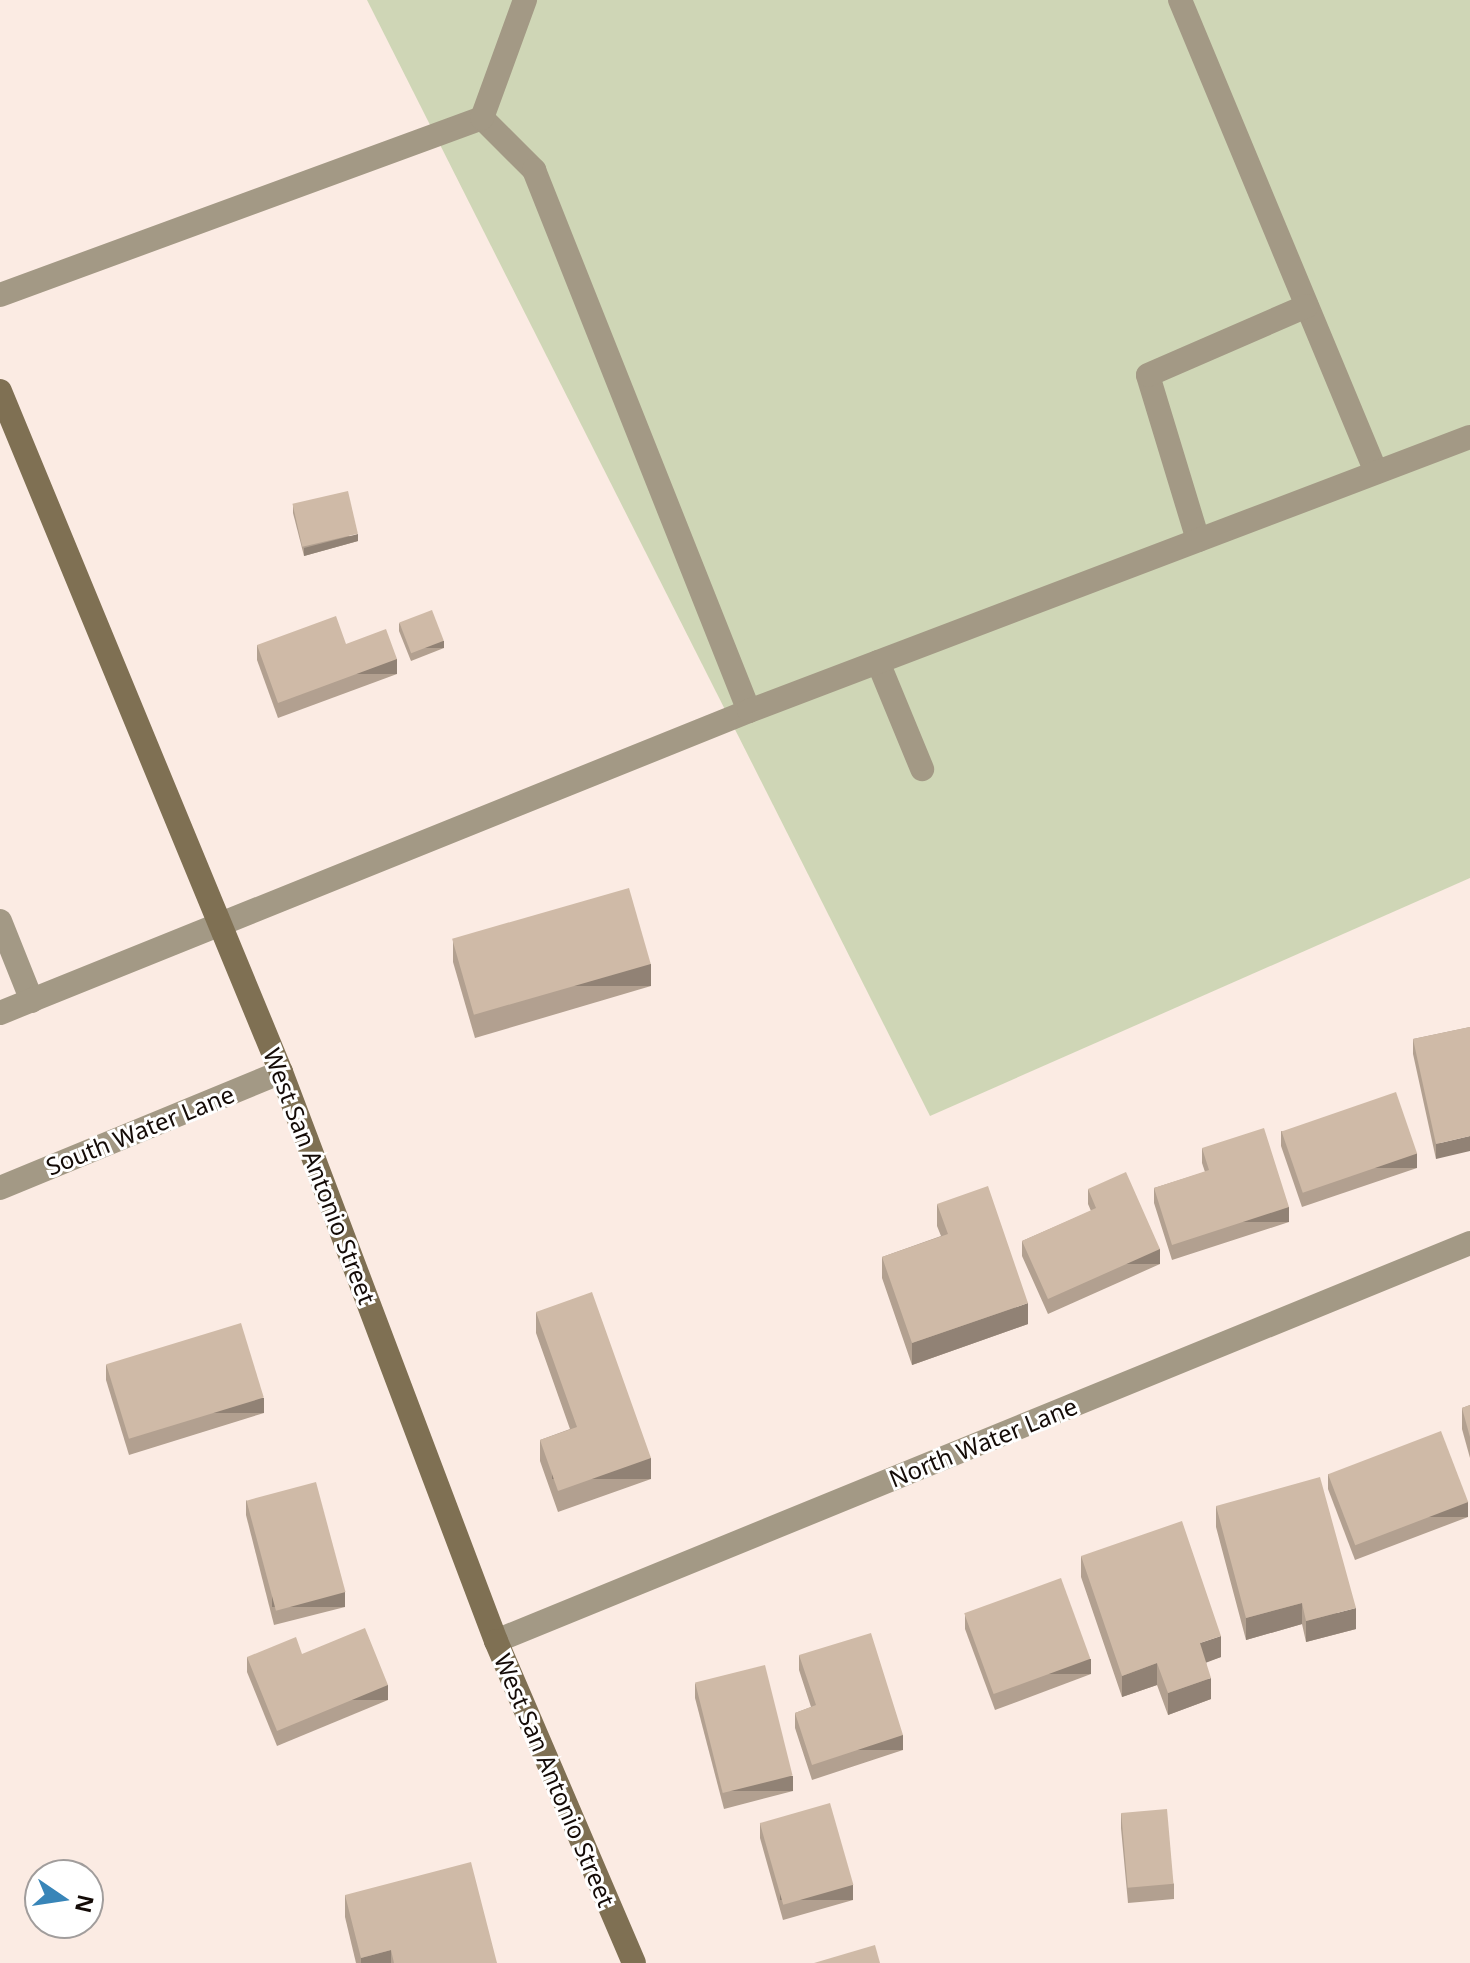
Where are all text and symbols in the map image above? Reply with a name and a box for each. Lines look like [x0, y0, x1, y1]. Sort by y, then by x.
street label: West San Antonio Street [258, 1044, 382, 1308]
street label: South Water Lane [42, 1079, 238, 1181]
street label: North Water Lane [885, 1391, 1081, 1493]
street label: West San Antonio Street [489, 1649, 621, 1911]
north arrow [24, 1859, 104, 1939]
text: N [69, 1892, 102, 1916]

